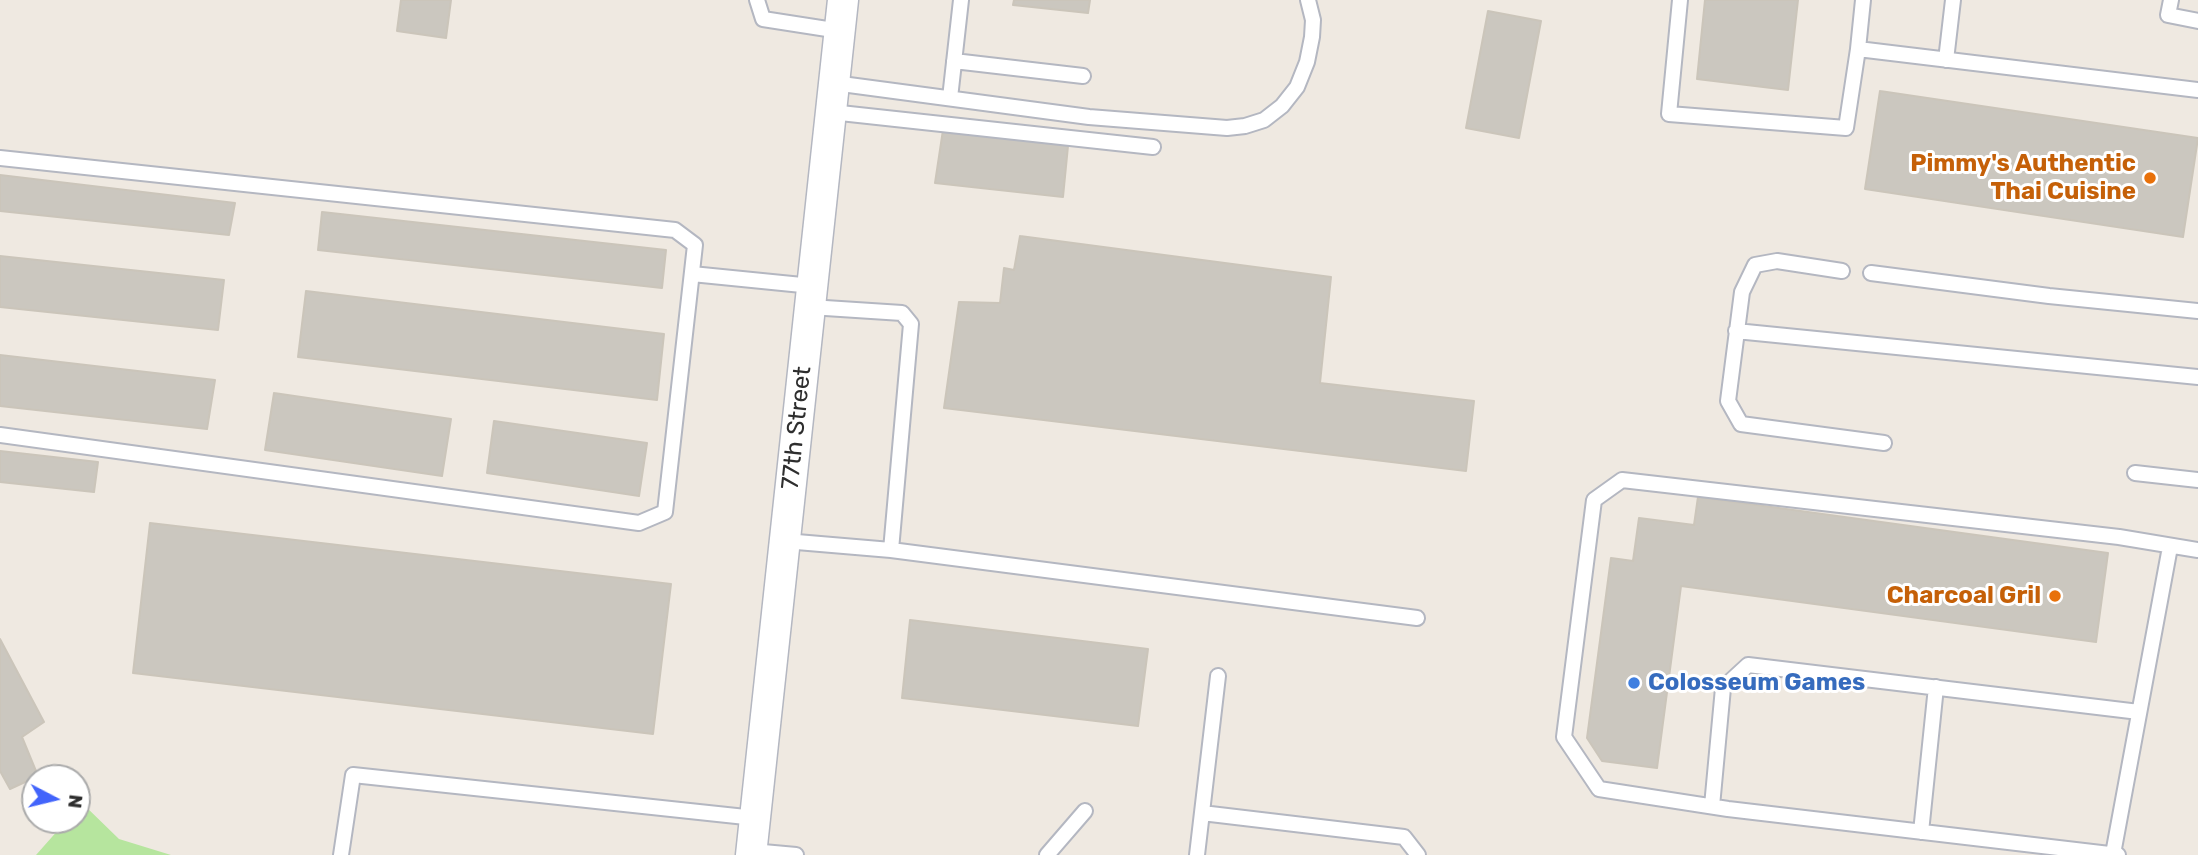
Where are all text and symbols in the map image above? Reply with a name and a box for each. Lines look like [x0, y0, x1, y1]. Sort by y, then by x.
place label: Pimmy's Authentic Thai Cuisine [1910, 150, 2136, 206]
marker: Pimmy's Authentic Thai Cuisine [2142, 170, 2158, 186]
street label: 77th Street [776, 365, 818, 491]
place label: Charcoal Gril [1887, 582, 2041, 610]
marker: Charcoal Gril [2047, 588, 2063, 604]
place label: Colosseum Games [1648, 669, 1865, 697]
marker: Colosseum Games [1626, 675, 1642, 691]
north arrow [21, 764, 91, 834]
text: N [63, 793, 88, 810]

